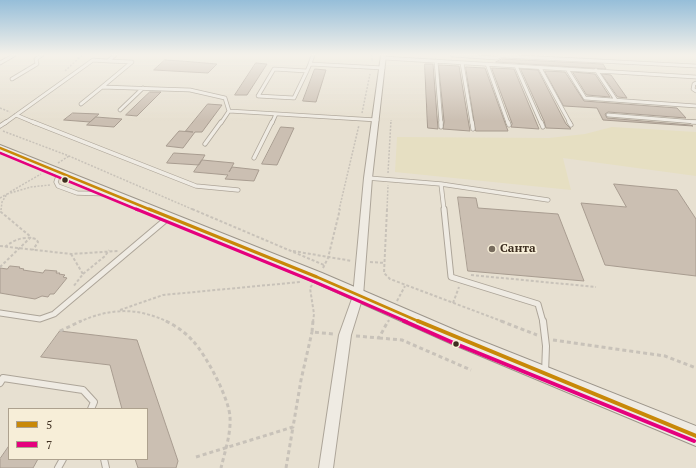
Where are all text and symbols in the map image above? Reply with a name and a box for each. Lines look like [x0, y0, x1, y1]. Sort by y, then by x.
unlabelled marker [60, 175, 70, 185]
place label: Санта [500, 242, 536, 256]
marker: Санта [487, 244, 497, 254]
unlabelled marker [451, 339, 461, 349]
legend [8, 408, 148, 460]
text: 5 [46, 417, 52, 432]
text: 7 [46, 437, 52, 452]

